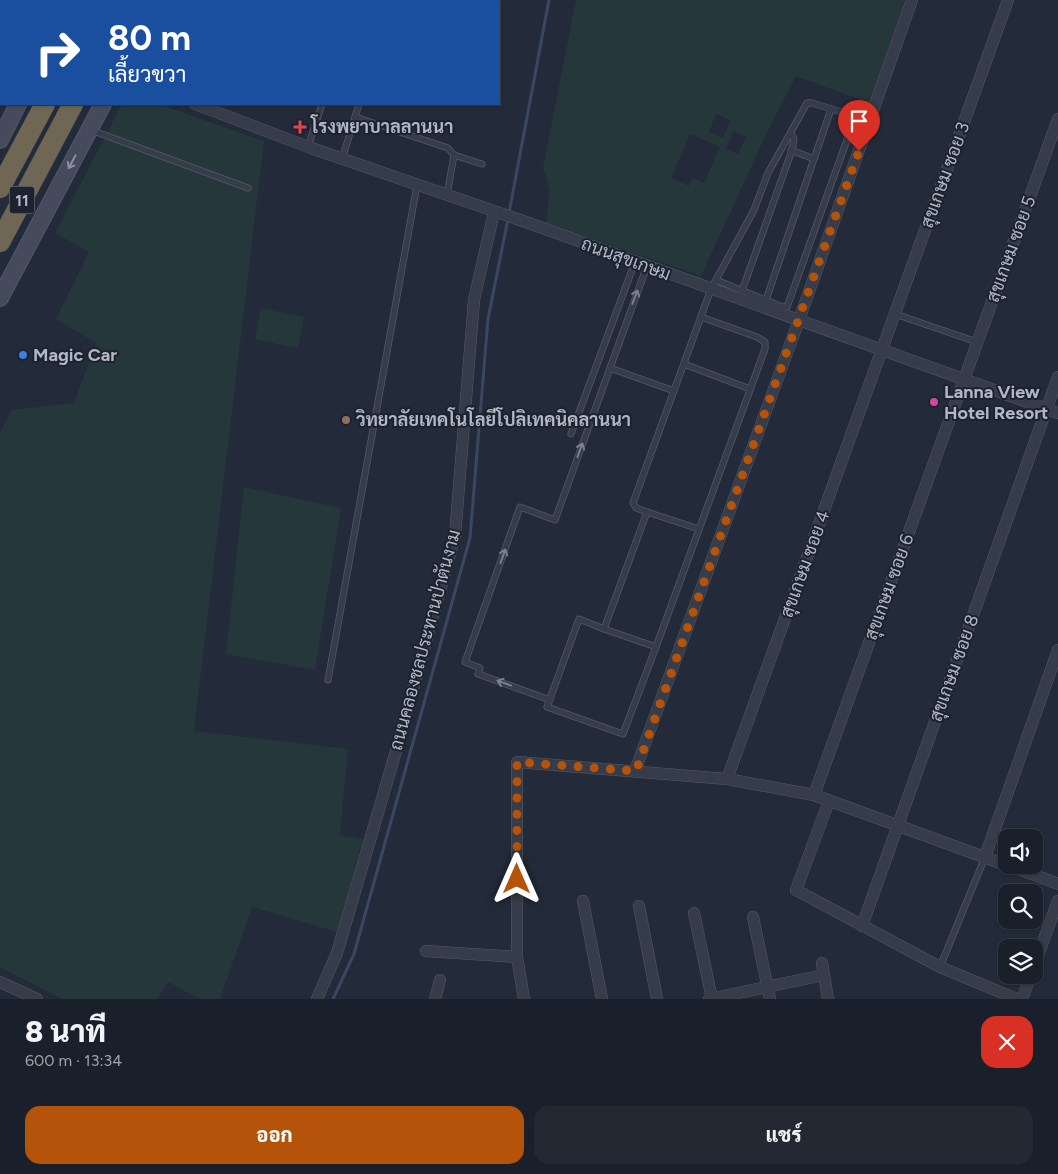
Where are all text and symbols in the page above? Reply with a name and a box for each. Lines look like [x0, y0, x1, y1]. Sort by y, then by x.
text: 80 m [108, 17, 191, 59]
icon: right [25, 20, 90, 85]
text: เลี้ยวขวา [108, 61, 186, 88]
pin [838, 100, 880, 151]
icon: arrive [845, 107, 873, 135]
place label: โรงพยาบาลลานนา [310, 114, 453, 138]
street label: สุขเกษม ซอย 3 [916, 119, 975, 231]
marker: โรงพยาบาลลานนา [293, 120, 307, 134]
one-way arrow [66, 154, 76, 169]
road number: 11 [10, 186, 34, 214]
street label: สุขเกษม ซอย 5 [982, 193, 1041, 305]
street label: ถนนสุขเกษม [578, 233, 674, 286]
one-way arrow [631, 290, 640, 305]
place label: Magic Car [33, 344, 117, 366]
marker: Magic Car [17, 349, 29, 361]
place label: Lanna View Hotel Resort [944, 381, 1048, 424]
marker: Lanna View Hotel Resort [928, 396, 940, 408]
place label: วิทยาลัยเทคโนโลยีโปลิเทคนิคลานนา [355, 407, 631, 431]
marker: วิทยาลัยเทคโนโลยีโปลิเทคนิคลานนา [340, 414, 352, 426]
one-way arrow [576, 443, 585, 458]
street label: สุขเกษม ซอย 4 [775, 507, 835, 621]
street label: ถนนคลองชลประทานป่าตันงาม [385, 527, 465, 753]
street label: สุขเกษม ซอย 6 [860, 531, 919, 643]
one-way arrow [499, 549, 508, 564]
street label: สุขเกษม ซอย 8 [924, 612, 984, 725]
one-way arrow [496, 678, 512, 687]
map controls [998, 829, 1043, 984]
button: sound [998, 829, 1043, 874]
position arrow [490, 852, 542, 904]
button: search [998, 884, 1043, 929]
button: layers [998, 939, 1043, 984]
text: 8 นาที [25, 1013, 106, 1050]
button: close [981, 1016, 1033, 1068]
text: 600 m · 13:34 [25, 1051, 122, 1070]
button: ออก [25, 1106, 524, 1164]
button: แชร์ [534, 1106, 1033, 1164]

